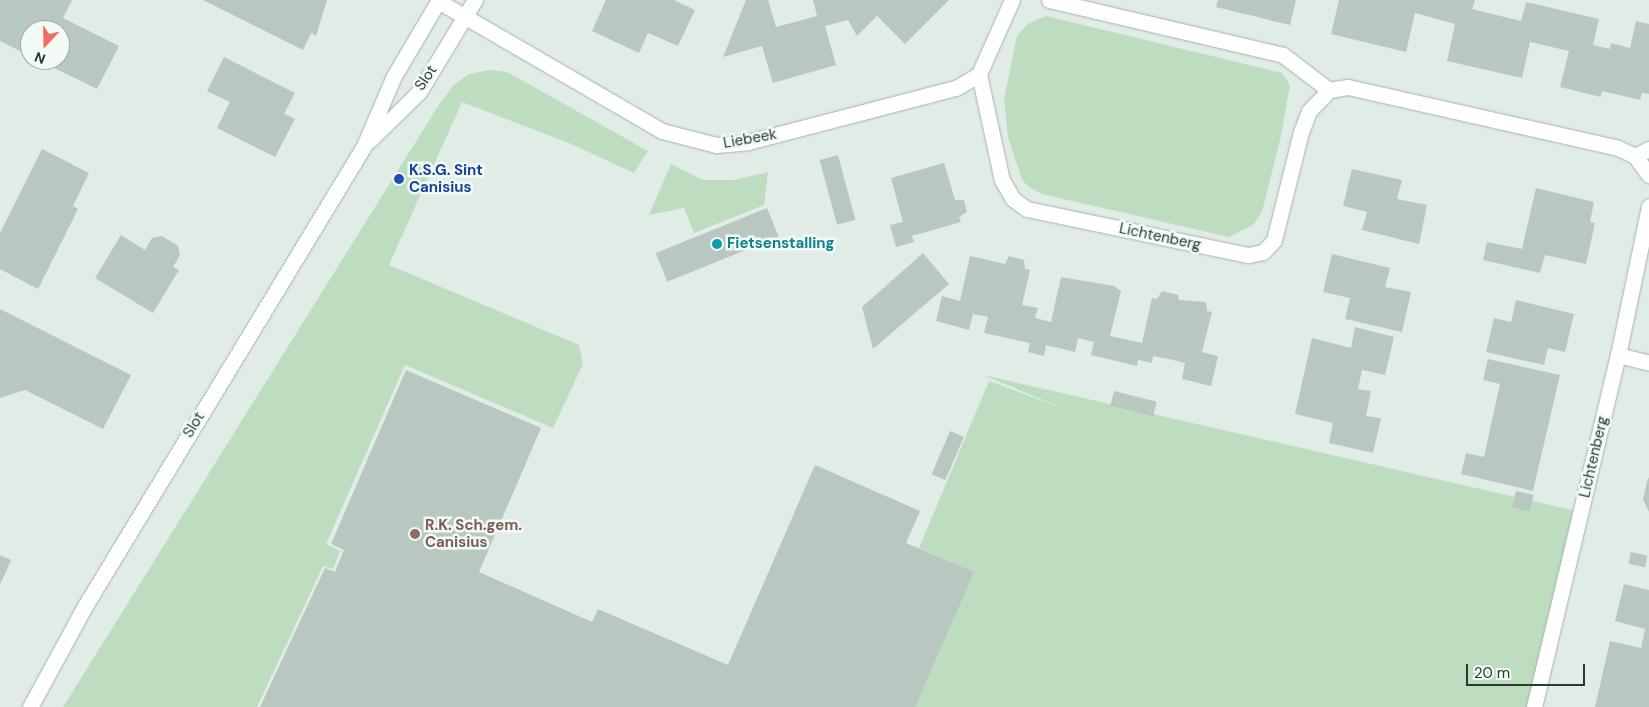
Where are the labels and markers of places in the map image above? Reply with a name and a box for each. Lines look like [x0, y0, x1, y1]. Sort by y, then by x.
place label: K.S.G. Sint Canisius [409, 161, 483, 196]
marker: K.S.G. Sint Canisius [393, 173, 405, 185]
place label: Fietsenstalling [727, 235, 834, 253]
marker: Fietsenstalling [711, 238, 723, 250]
place label: R.K. Sch.gem. Canisius [425, 516, 522, 551]
marker: R.K. Sch.gem. Canisius [409, 528, 421, 540]

